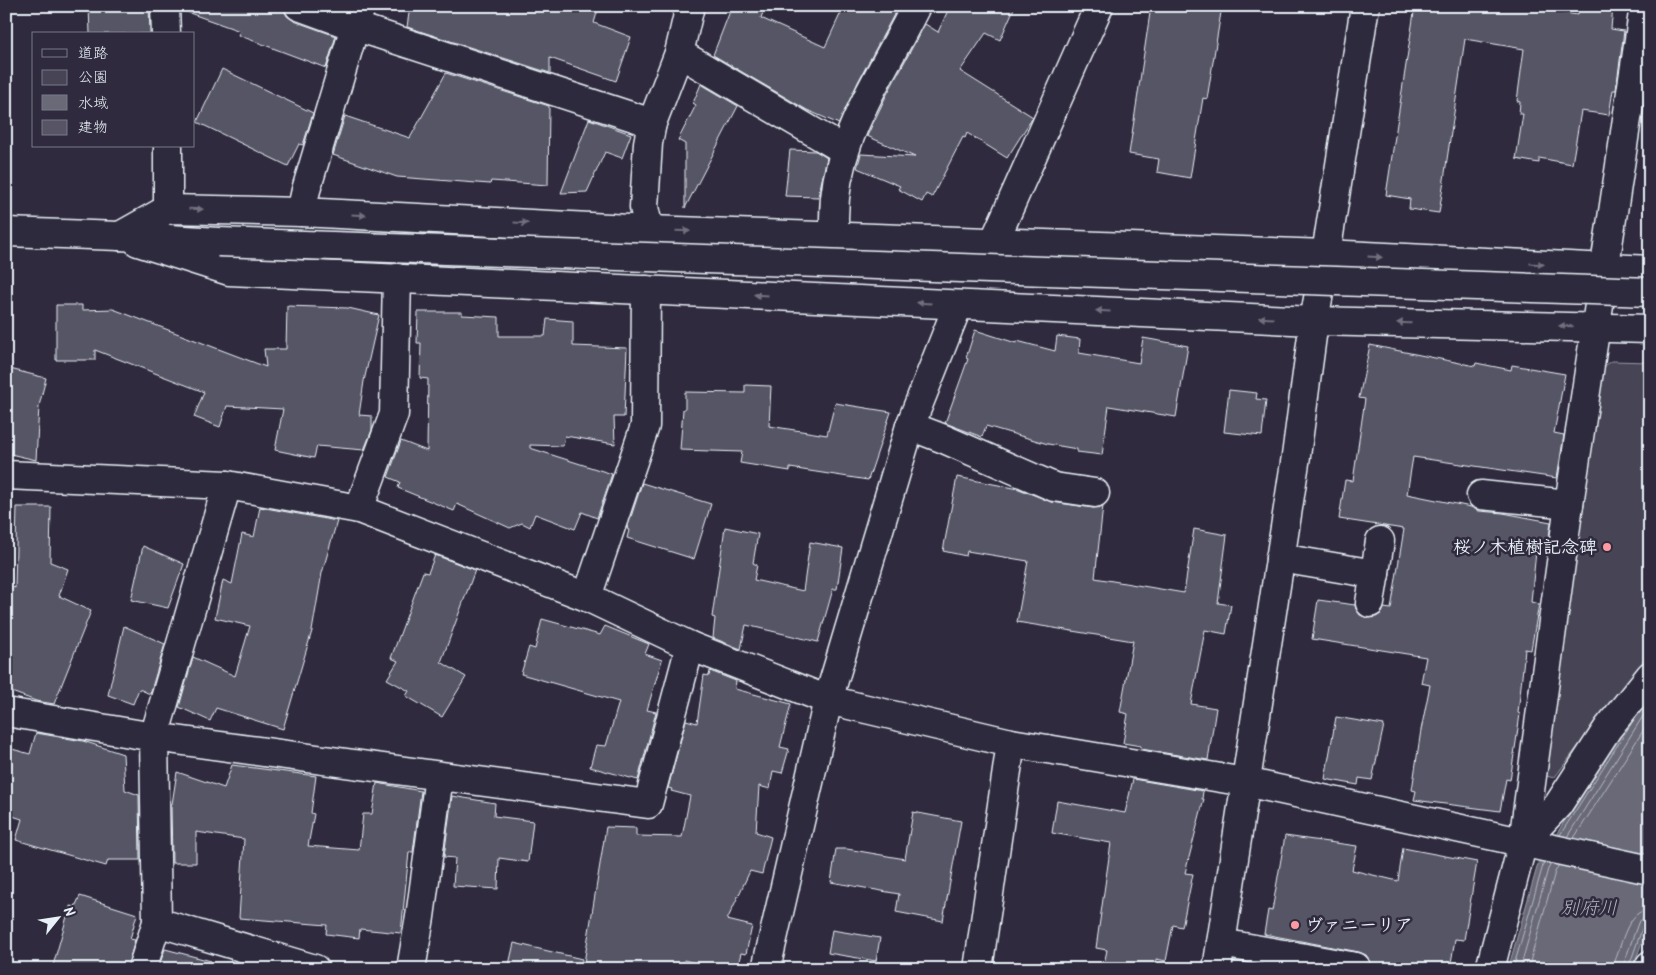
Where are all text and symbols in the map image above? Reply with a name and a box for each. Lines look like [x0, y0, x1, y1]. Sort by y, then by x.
legend [32, 32, 195, 148]
text: 道路 [78, 42, 108, 66]
text: 公園 [78, 66, 108, 90]
text: 水域 [78, 92, 108, 116]
text: 建物 [78, 116, 108, 140]
one-way arrow [189, 205, 205, 213]
one-way arrow [351, 211, 367, 219]
one-way arrow [513, 220, 529, 228]
one-way arrow [676, 228, 692, 236]
one-way arrow [1367, 253, 1383, 261]
one-way arrow [1530, 261, 1546, 269]
one-way arrow [753, 291, 769, 299]
one-way arrow [915, 299, 931, 307]
one-way arrow [1095, 307, 1111, 315]
one-way arrow [1257, 314, 1273, 322]
one-way arrow [1395, 318, 1411, 326]
one-way arrow [1558, 322, 1574, 330]
place label: 桜ノ木植樹記念碑 [1453, 534, 1597, 563]
marker: 桜ノ木植樹記念碑 [1601, 541, 1613, 553]
north arrow [32, 892, 82, 942]
water label: 別府川 [1560, 894, 1618, 924]
text: N [57, 903, 80, 921]
place label: ヴァニーリア [1305, 912, 1413, 941]
marker: ヴァニーリア [1289, 919, 1301, 931]

